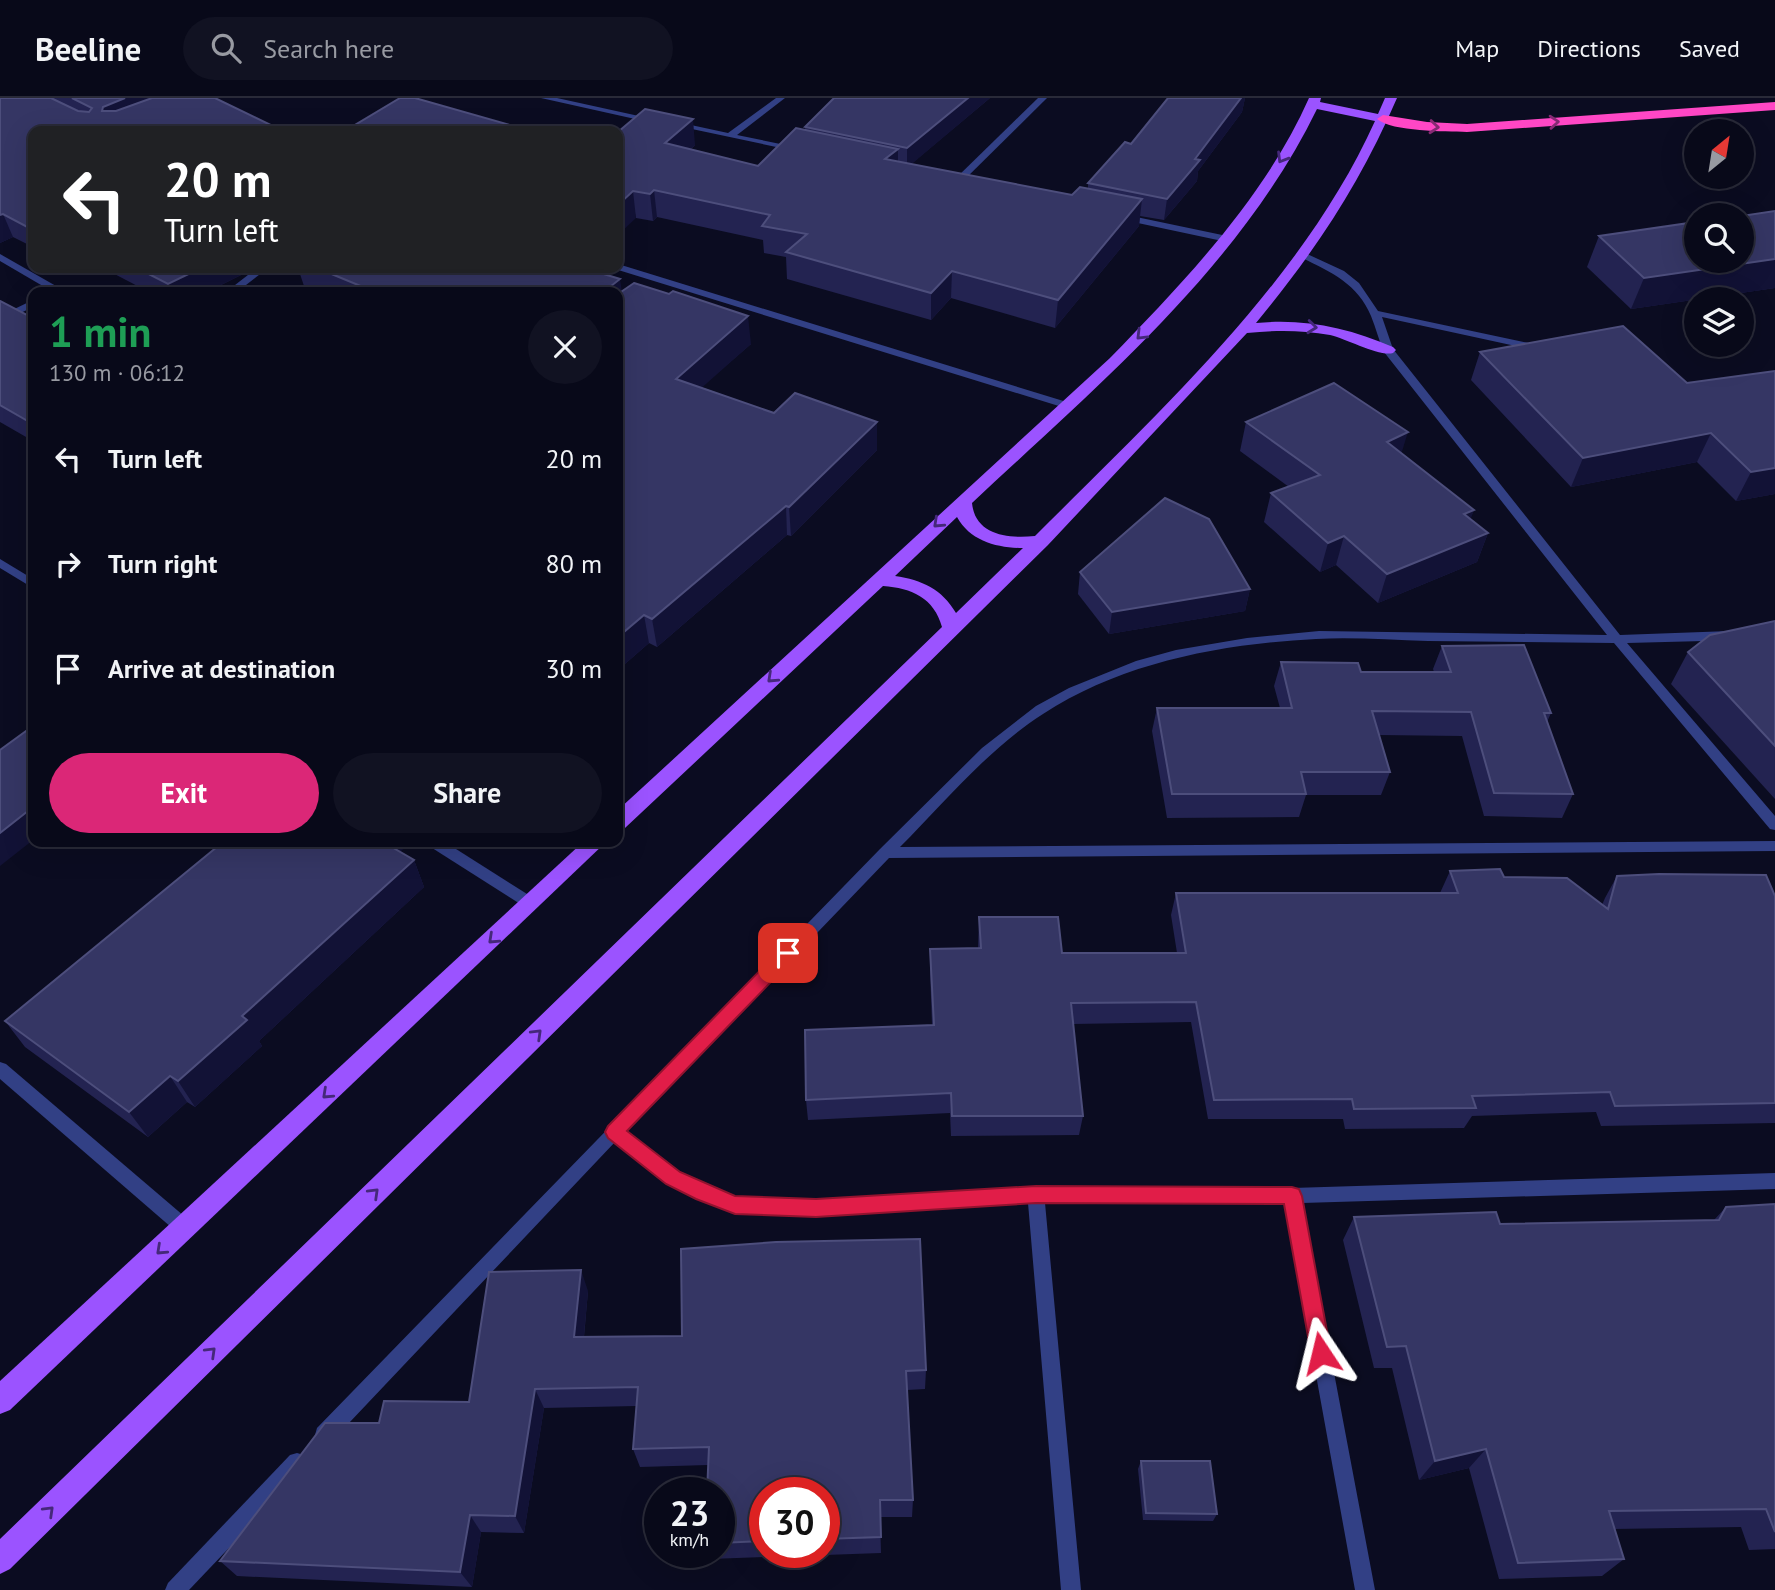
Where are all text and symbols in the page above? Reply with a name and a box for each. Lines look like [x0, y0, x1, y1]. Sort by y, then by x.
search box [183, 17, 673, 80]
text: Beeline [35, 27, 141, 70]
icon: search [207, 29, 245, 67]
text: Search here [263, 32, 394, 65]
text: Map [1455, 33, 1499, 64]
text: Directions [1537, 33, 1641, 64]
text: Saved [1679, 33, 1740, 64]
one-way arrow [1549, 115, 1560, 130]
one-way arrow [1429, 119, 1440, 134]
north arrow [1684, 119, 1754, 189]
map controls [1684, 119, 1754, 357]
text: 20 m [164, 147, 271, 211]
one-way arrow [1278, 150, 1291, 163]
icon: left [49, 154, 140, 245]
button: search [1684, 203, 1754, 273]
text: Turn left [164, 209, 279, 251]
button: layers [1684, 287, 1754, 357]
text: 1 min [49, 304, 151, 359]
button: close [528, 310, 602, 384]
one-way arrow [1307, 320, 1318, 335]
one-way arrow [1136, 326, 1149, 339]
text: 130 m · 06:12 [49, 358, 185, 387]
icon: left [49, 440, 87, 478]
text: Turn left [108, 442, 202, 475]
text: 20 m [546, 442, 602, 475]
one-way arrow [933, 515, 946, 527]
icon: right [49, 545, 87, 583]
text: Turn right [108, 547, 217, 580]
text: 80 m [546, 547, 602, 580]
icon: arrive [49, 650, 87, 688]
text: Arrive at destination [108, 652, 335, 685]
text: 30 m [546, 652, 602, 685]
one-way arrow [767, 670, 780, 683]
button: Exit [49, 753, 319, 833]
button: Share [333, 753, 602, 833]
pin [758, 923, 818, 983]
one-way arrow [488, 930, 501, 943]
icon: arrive [769, 934, 807, 972]
one-way arrow [529, 1030, 542, 1043]
one-way arrow [322, 1086, 335, 1099]
one-way arrow [366, 1189, 379, 1202]
one-way arrow [156, 1242, 169, 1254]
position arrow [1284, 1316, 1358, 1390]
one-way arrow [203, 1348, 216, 1361]
speed limit sign: 30 [749, 1477, 840, 1568]
text: 23 [670, 1490, 709, 1536]
one-way arrow [41, 1507, 54, 1520]
text: km/h [670, 1528, 709, 1551]

